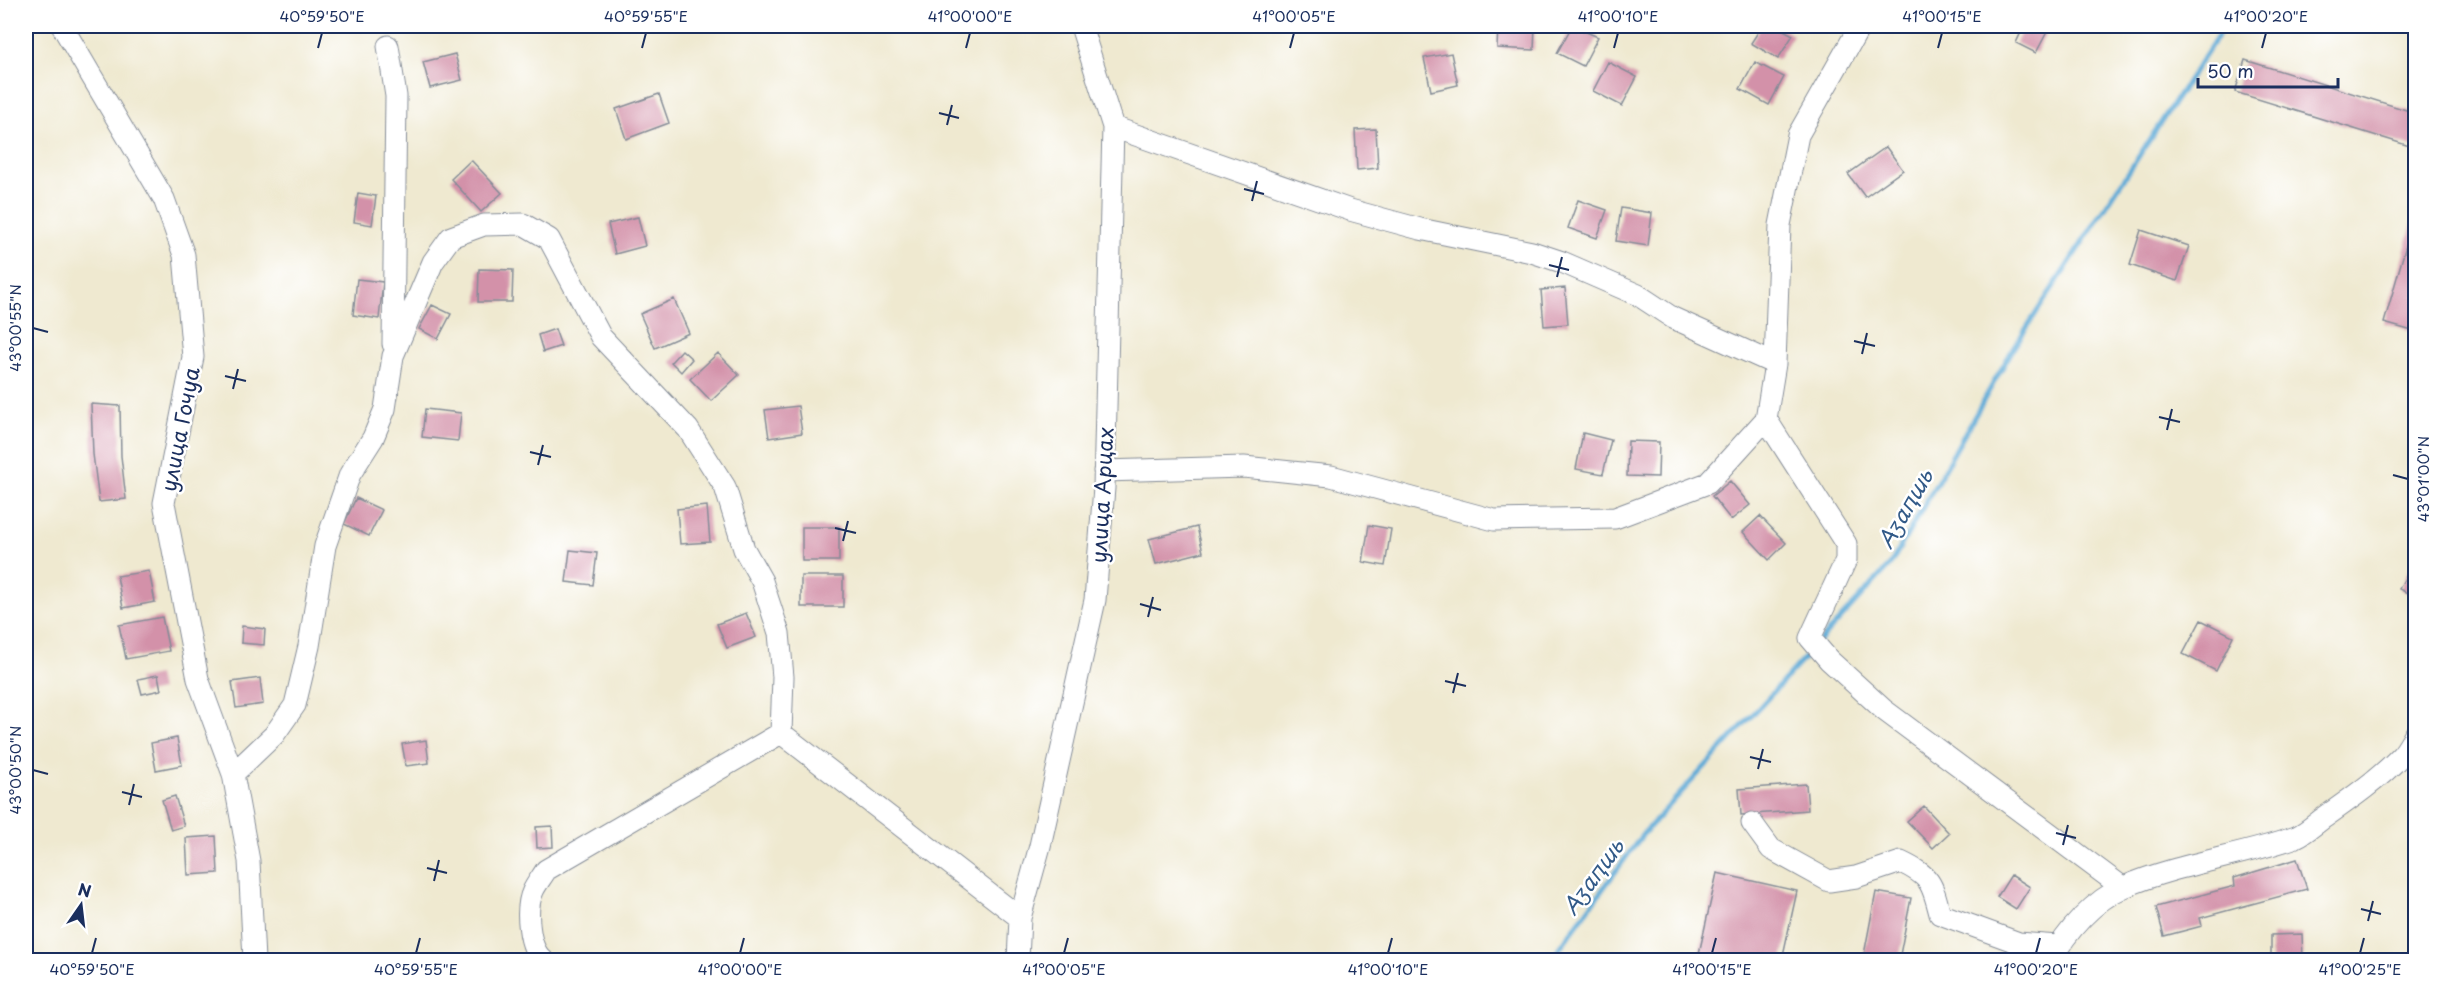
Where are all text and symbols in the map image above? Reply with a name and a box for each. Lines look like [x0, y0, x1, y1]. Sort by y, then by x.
text: 40°59'50"E [279, 4, 365, 27]
text: 40°59'55"E [604, 4, 688, 27]
text: 41°00'00"E [928, 4, 1012, 27]
text: 41°00'05"E [1252, 4, 1336, 27]
text: 41°00'10"E [1578, 4, 1658, 27]
text: 41°00'15"E [1902, 4, 1982, 27]
text: 41°00'20"E [2224, 4, 2308, 27]
scale bar [2198, 51, 2338, 89]
text: 50 m [2207, 57, 2254, 84]
text: 43°00'55"N [3, 284, 26, 372]
street label: улица Гочуа [151, 363, 207, 494]
street label: улица Арцах [1081, 426, 1121, 564]
text: 43°01'00"N [2411, 436, 2434, 522]
water label: Аӡаԥшь [1868, 461, 1941, 554]
text: 43°00'50"N [3, 726, 26, 814]
water label: Аӡаԥшь [1553, 830, 1632, 921]
north arrow [51, 875, 111, 935]
text: N [76, 876, 94, 903]
text: 40°59'50"E [49, 957, 135, 980]
text: 40°59'55"E [374, 957, 458, 980]
text: 41°00'00"E [698, 957, 782, 980]
text: 41°00'05"E [1022, 957, 1106, 980]
text: 41°00'10"E [1348, 957, 1428, 980]
text: 41°00'15"E [1672, 957, 1752, 980]
text: 41°00'20"E [1994, 957, 2078, 980]
text: 41°00'25"E [2318, 957, 2402, 980]

